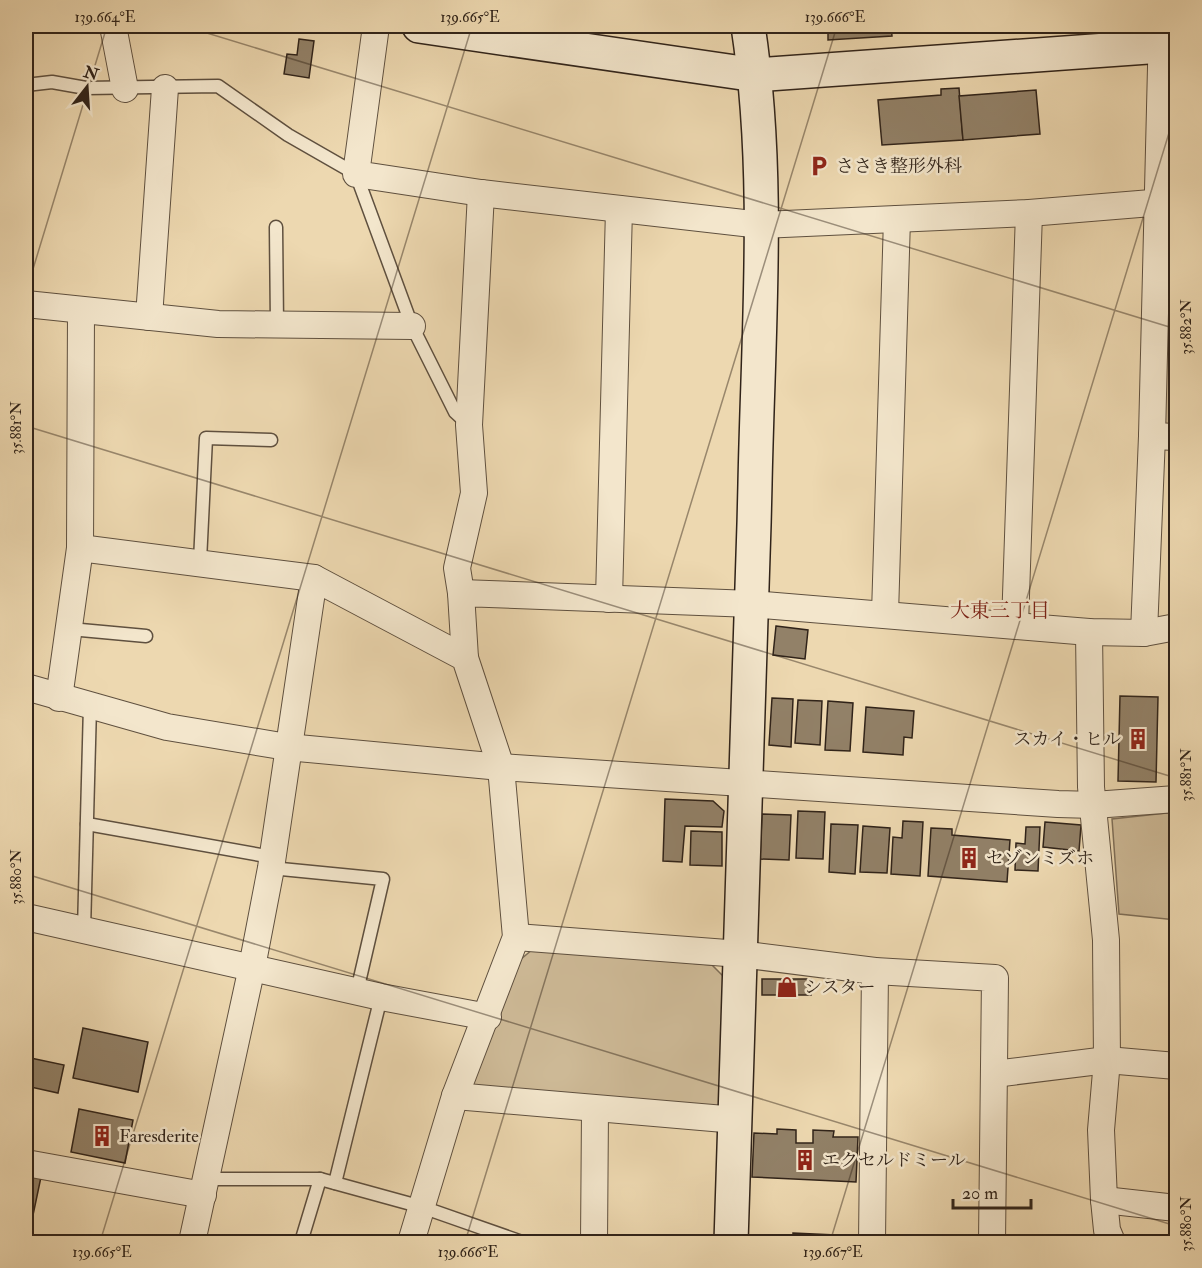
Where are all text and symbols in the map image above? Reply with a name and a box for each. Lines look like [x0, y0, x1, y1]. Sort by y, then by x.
text: 139.664°E [74, 8, 136, 27]
text: 139.665°E [440, 8, 500, 27]
text: 139.666°E [805, 8, 865, 27]
north arrow [57, 57, 117, 117]
text: N [80, 62, 102, 85]
parking icon: ささき整形外科 [807, 154, 831, 178]
place label: ささき整形外科 [836, 155, 962, 178]
text: 35.882°N [1177, 299, 1196, 355]
text: 35.881°N [7, 401, 26, 455]
district label: 大東三丁目 [950, 598, 1050, 623]
building icon: スカイ・ヒル [1126, 727, 1150, 751]
place label: スカイ・ヒル [1014, 728, 1121, 751]
text: 35.881°N [1177, 748, 1196, 802]
building icon: セゾンミズホ [957, 846, 981, 870]
place label: セゾンミズホ [986, 847, 1094, 870]
text: 35.880°N [7, 849, 26, 905]
shop icon: シスター [775, 975, 799, 999]
place label: シスター [804, 976, 875, 999]
building icon: Faresderite [90, 1124, 114, 1148]
place label: Faresderite [119, 1125, 199, 1148]
building icon: エクセルドミール [793, 1148, 817, 1172]
place label: エクセルドミール [822, 1149, 966, 1172]
scale bar [953, 1172, 1031, 1210]
text: 20 m [962, 1182, 998, 1205]
text: 35.880°N [1177, 1196, 1196, 1252]
text: 139.665°E [72, 1243, 132, 1262]
text: 139.666°E [438, 1243, 498, 1262]
text: 139.667°E [803, 1243, 863, 1262]

